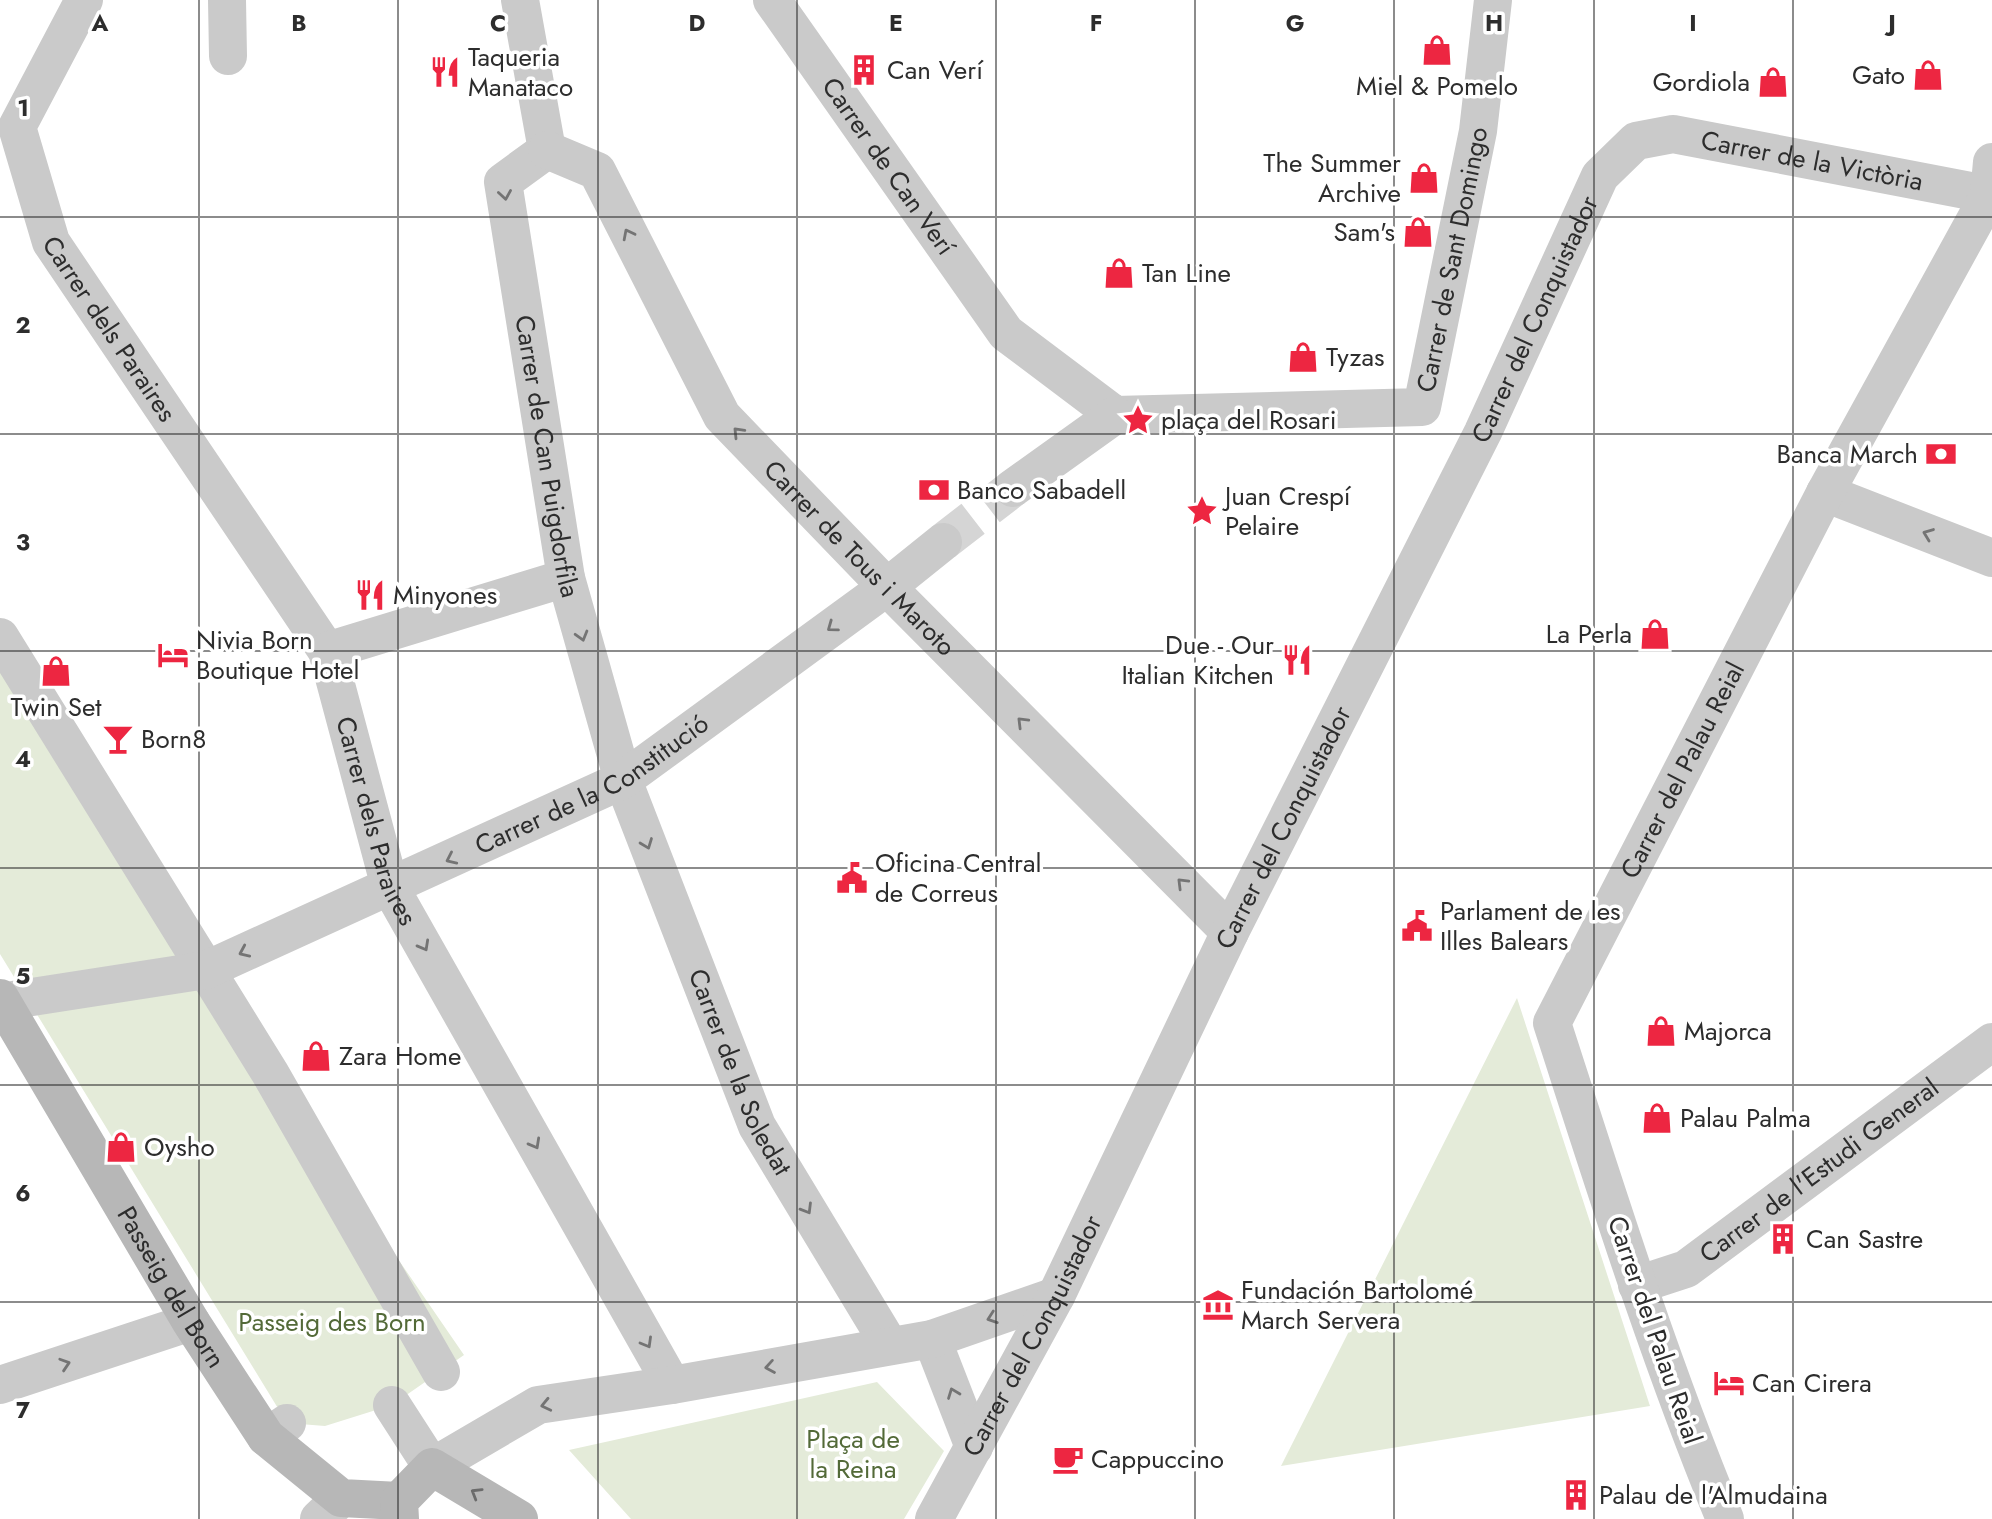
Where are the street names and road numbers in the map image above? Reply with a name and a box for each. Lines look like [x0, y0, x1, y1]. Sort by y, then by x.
street label: Carrer de Can Verí [813, 69, 965, 264]
street label: Carrer de la Victòria [1698, 121, 1926, 200]
street label: Carrer de Sant Domingo [1406, 123, 1497, 396]
street label: Carrer del Conquistador [1462, 189, 1608, 450]
street label: Carrer dels Paraires [33, 228, 186, 429]
street label: Carrer de Can Puigdorfila [505, 312, 590, 602]
street label: Carrer de Tous i Maroto [755, 451, 964, 665]
street label: Carrer del Palau Reial [1611, 655, 1754, 885]
street label: Carrer del Conquistador [1206, 699, 1360, 955]
street label: Carrer de la Constitució [469, 705, 716, 864]
street label: Carrer dels Paraires [326, 712, 427, 932]
street label: Carrer de la Soledat [679, 963, 802, 1183]
street label: Carrer de l'Estudi General [1691, 1069, 1946, 1272]
street label: Passeig del Born [108, 1199, 235, 1375]
street label: Carrer del Conquistador [953, 1208, 1111, 1463]
street label: Carrer del Palau Reial [1598, 1211, 1712, 1449]

